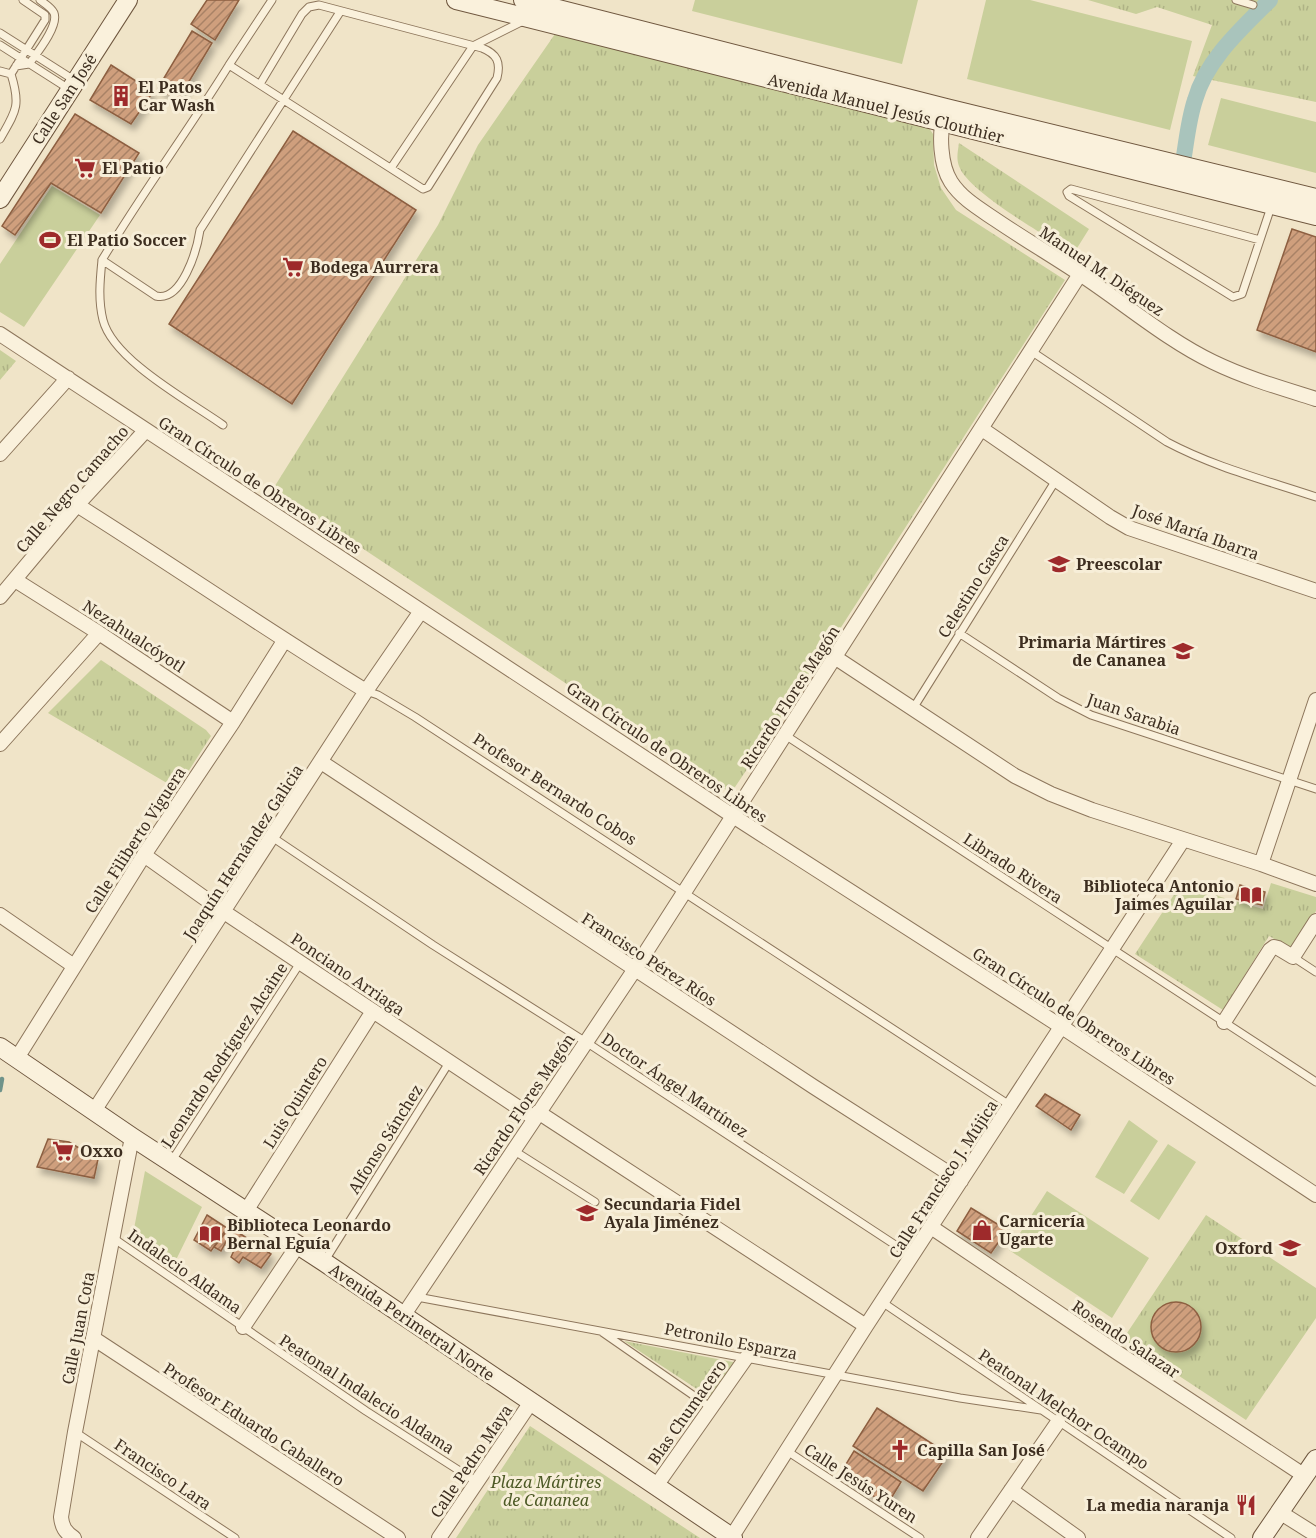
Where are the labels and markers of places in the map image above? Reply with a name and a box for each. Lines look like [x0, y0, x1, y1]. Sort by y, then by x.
place label: El Patos Car Wash [138, 76, 215, 116]
building icon: El Patos Car Wash [109, 84, 133, 108]
supermarket icon: El Patio [73, 156, 97, 180]
place label: El Patio [102, 157, 164, 179]
sports icon: El Patio Soccer [38, 228, 62, 252]
place label: El Patio Soccer [67, 229, 187, 251]
supermarket icon: Bodega Aurrera [281, 255, 305, 279]
place label: Bodega Aurrera [310, 256, 439, 278]
school or university icon: Preescolar [1047, 552, 1071, 576]
place label: Preescolar [1076, 553, 1163, 575]
place label: Primaria Mártires de Cananea [1018, 631, 1166, 671]
school or university icon: Primaria Mártires de Cananea [1171, 639, 1195, 663]
place label: Biblioteca Antonio Jaimes Aguilar [1083, 875, 1235, 915]
library icon: Biblioteca Antonio Jaimes Aguilar [1239, 883, 1263, 907]
supermarket icon: Oxxo [51, 1139, 75, 1163]
place label: Oxxo [80, 1140, 123, 1162]
place label: Secundaria Fidel Ayala Jiménez [604, 1193, 741, 1233]
school or university icon: Secundaria Fidel Ayala Jiménez [575, 1201, 599, 1225]
place label: Carnicería Ugarte [999, 1210, 1086, 1250]
place label: Biblioteca Leonardo Bernal Eguía [227, 1214, 391, 1254]
shop icon: Carnicería Ugarte [970, 1218, 994, 1242]
library icon: Biblioteca Leonardo Bernal Eguía [198, 1222, 222, 1246]
school or university icon: Oxford [1278, 1236, 1302, 1260]
place label: Oxford [1215, 1237, 1274, 1259]
church icon: Capilla San José [888, 1438, 912, 1462]
place label: Capilla San José [917, 1439, 1045, 1461]
restaurant icon: La media naranja [1234, 1493, 1258, 1517]
place label: La media naranja [1086, 1494, 1229, 1516]

